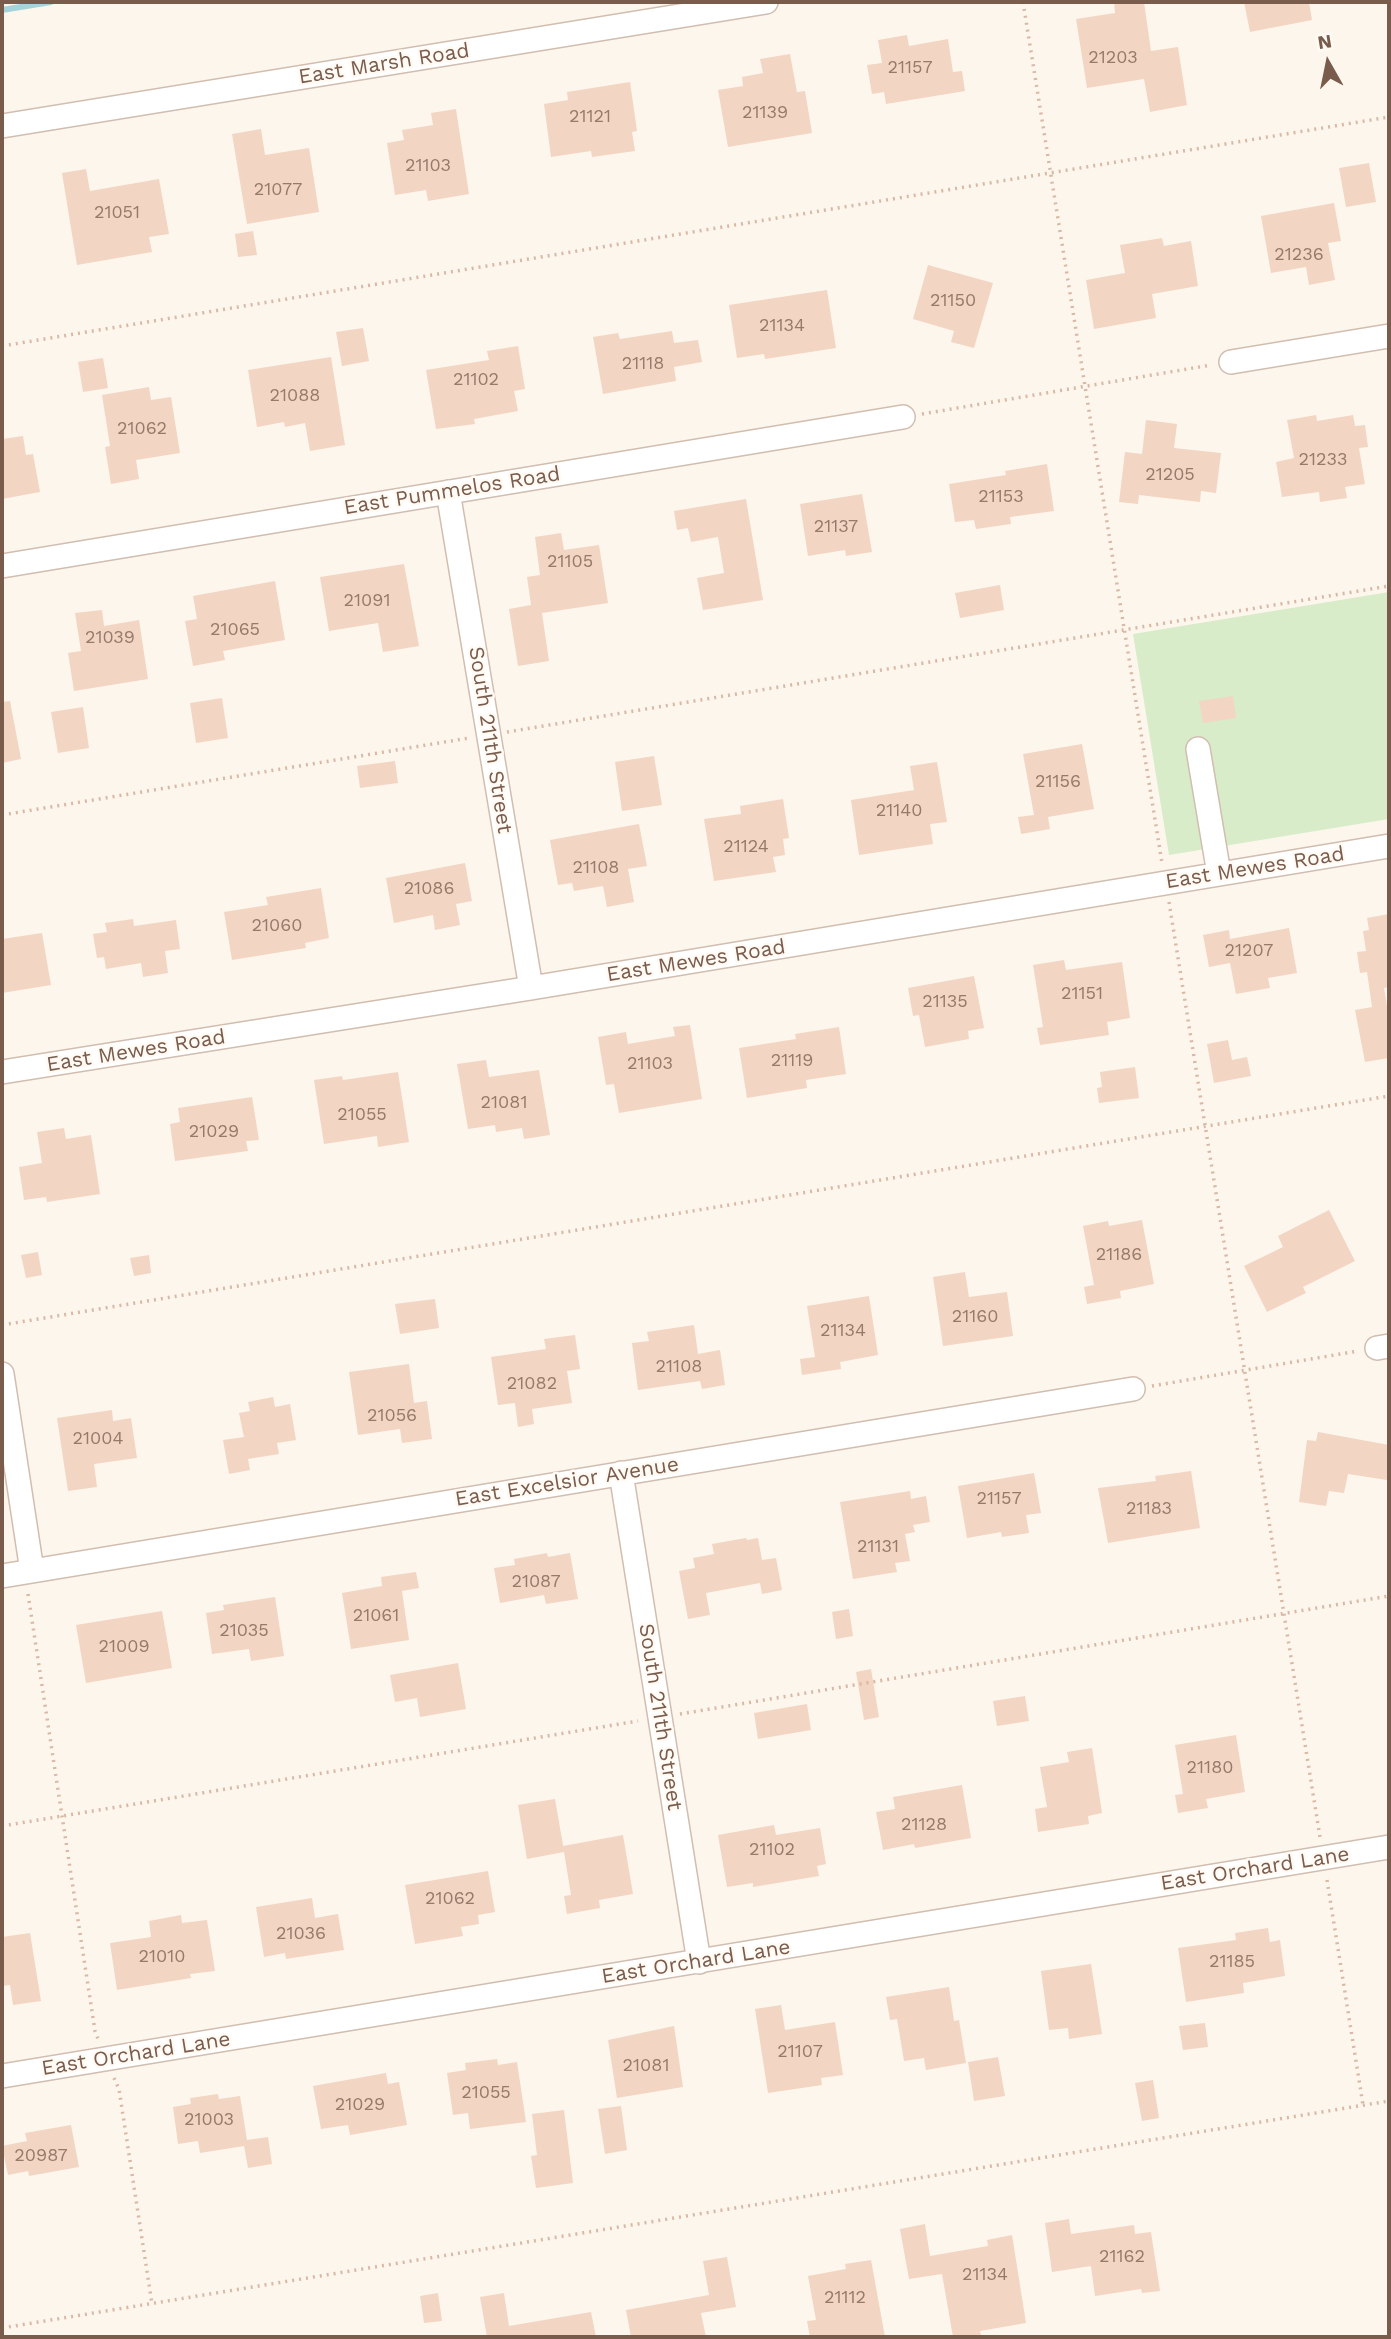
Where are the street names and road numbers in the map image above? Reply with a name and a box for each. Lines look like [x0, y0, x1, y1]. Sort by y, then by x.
street label: East Marsh Road [297, 38, 471, 90]
street label: East Pummelos Road [342, 461, 562, 521]
street label: South 211th Street [463, 645, 517, 835]
street label: East Mewes Road [1164, 841, 1346, 895]
street label: East Mewes Road [605, 934, 787, 988]
street label: East Mewes Road [45, 1024, 227, 1078]
street label: East Excelsior Avenue [453, 1452, 681, 1512]
street label: South 211th Street [633, 1622, 687, 1812]
street label: East Orchard Lane [1159, 1842, 1351, 1896]
street label: East Orchard Lane [600, 1935, 792, 1989]
street label: East Orchard Lane [40, 2027, 232, 2081]

